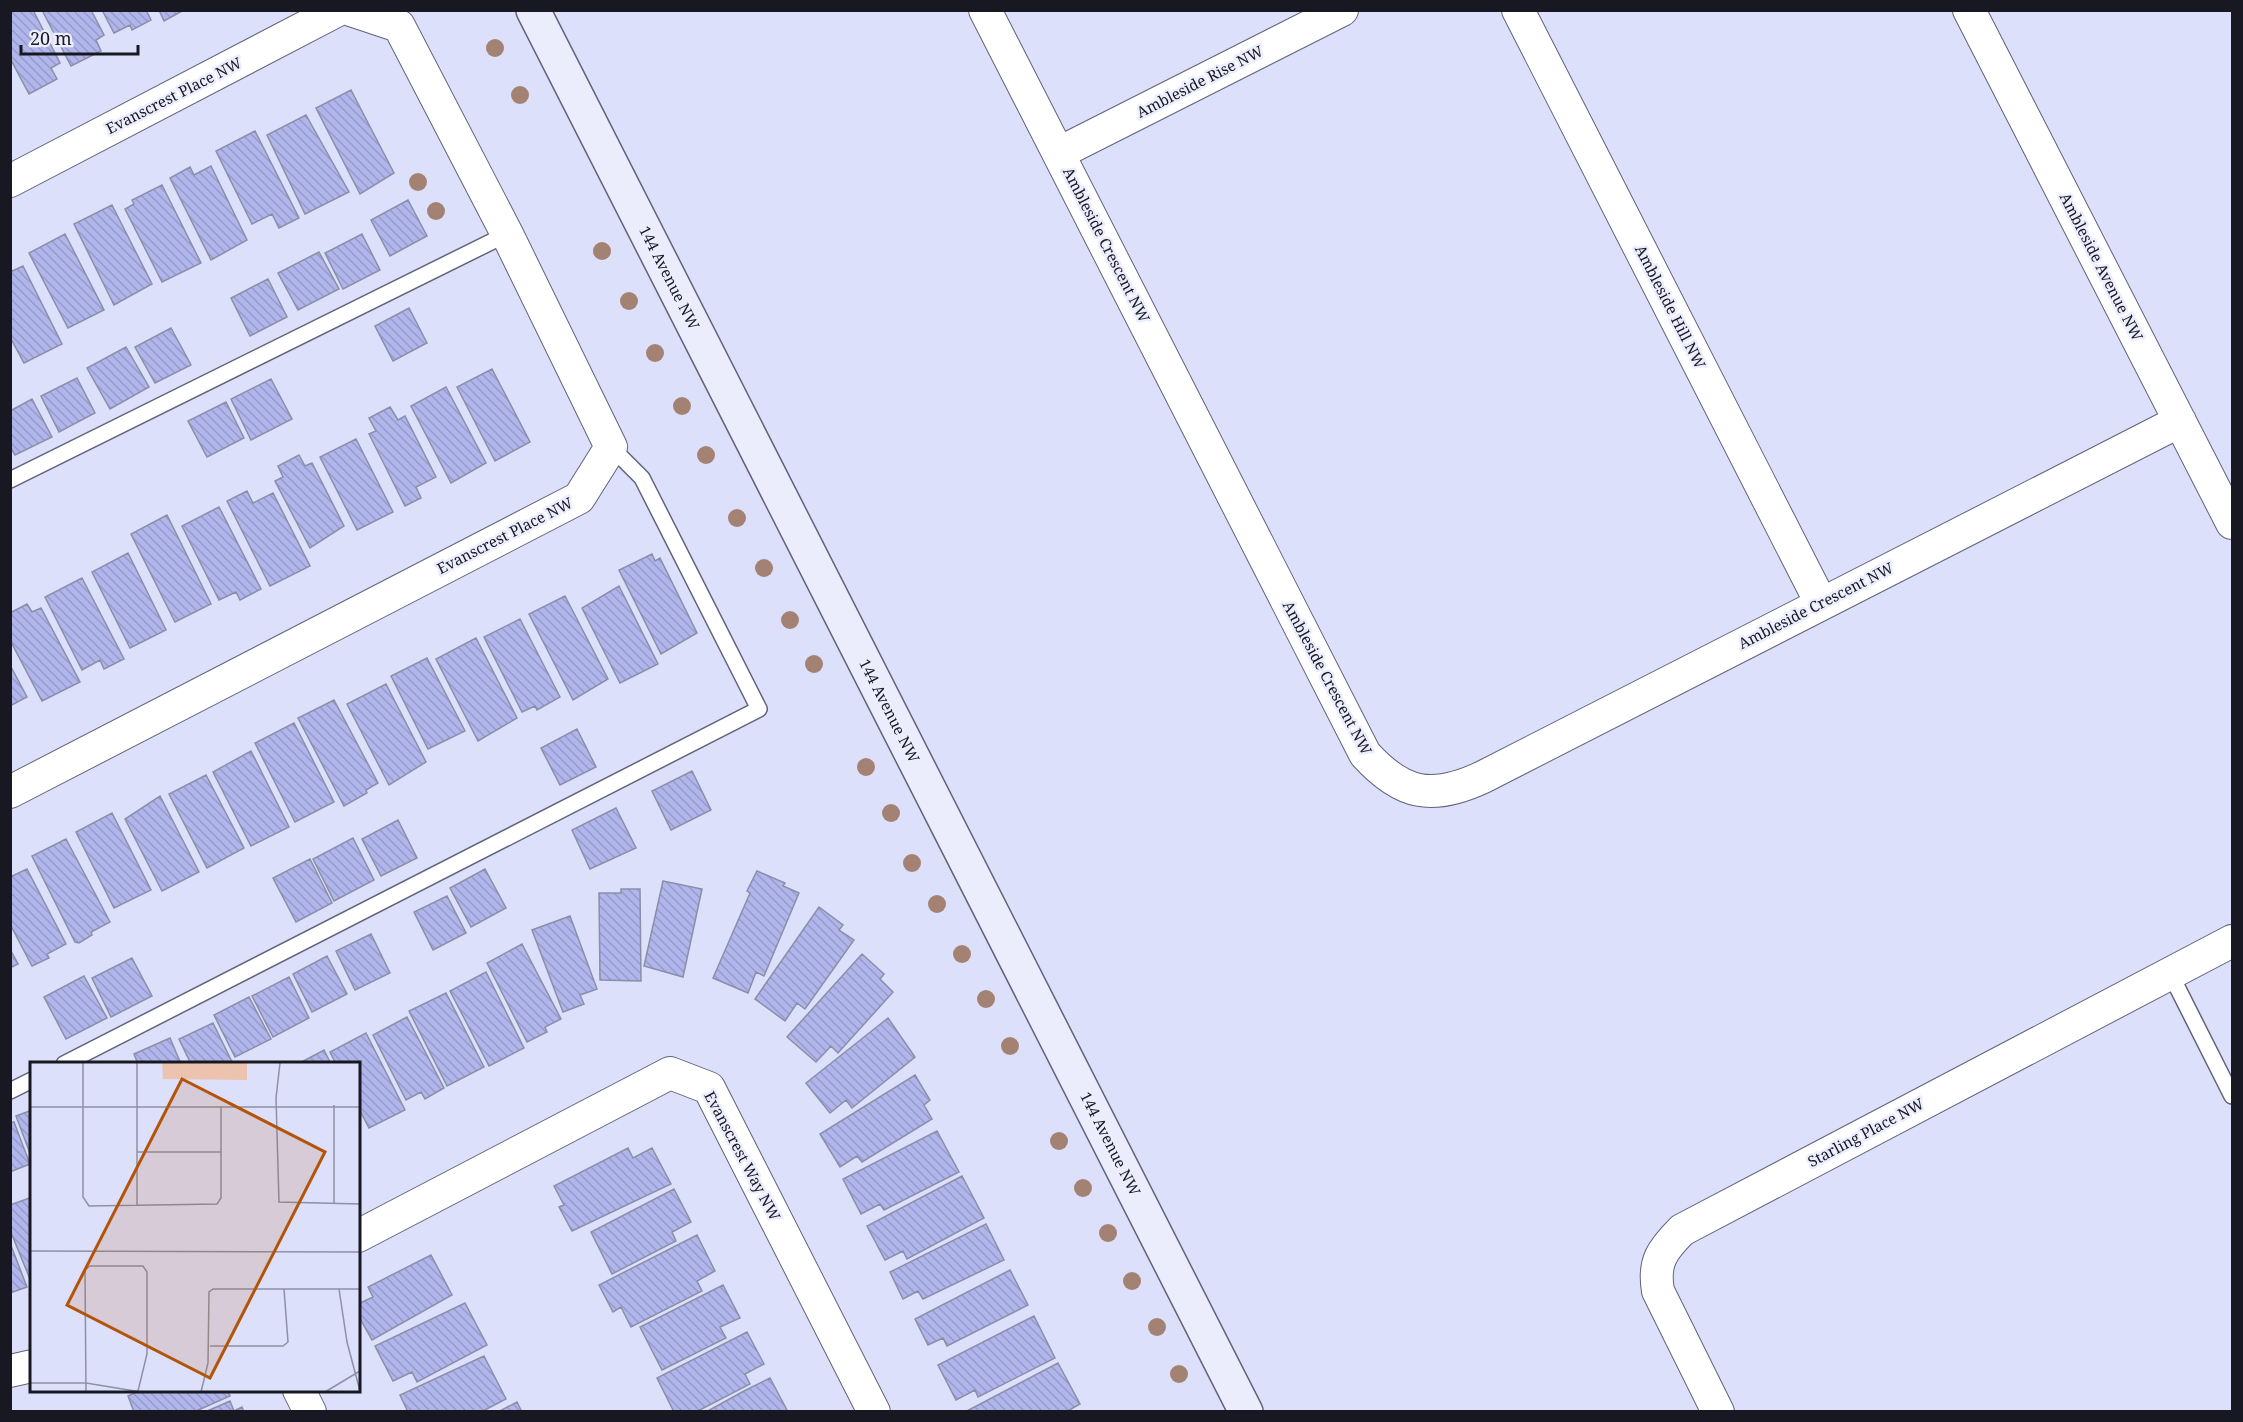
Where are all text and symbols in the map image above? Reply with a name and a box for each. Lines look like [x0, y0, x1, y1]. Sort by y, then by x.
scale bar [21, 18, 138, 56]
text: 20 m [30, 26, 72, 50]
street label: Ambleside Rise NW [1133, 40, 1267, 122]
street label: Evanscrest Place NW [102, 52, 245, 138]
street label: Ambleside Crescent NW [1059, 163, 1155, 326]
street label: Ambleside Avenue NW [2056, 189, 2148, 344]
street label: 144 Avenue NW [635, 222, 705, 333]
street label: Ambleside Hill NW [1631, 241, 1711, 372]
street label: Evanscrest Place NW [433, 492, 576, 578]
street label: Ambleside Crescent NW [1734, 557, 1897, 653]
street label: Ambleside Crescent NW [1279, 597, 1377, 758]
street label: 144 Avenue NW [855, 655, 925, 766]
inset map [30, 1062, 360, 1392]
street label: Evanscrest Way NW [700, 1087, 786, 1224]
street label: 144 Avenue NW [1076, 1088, 1146, 1199]
street label: Starling Place NW [1804, 1093, 1927, 1171]

